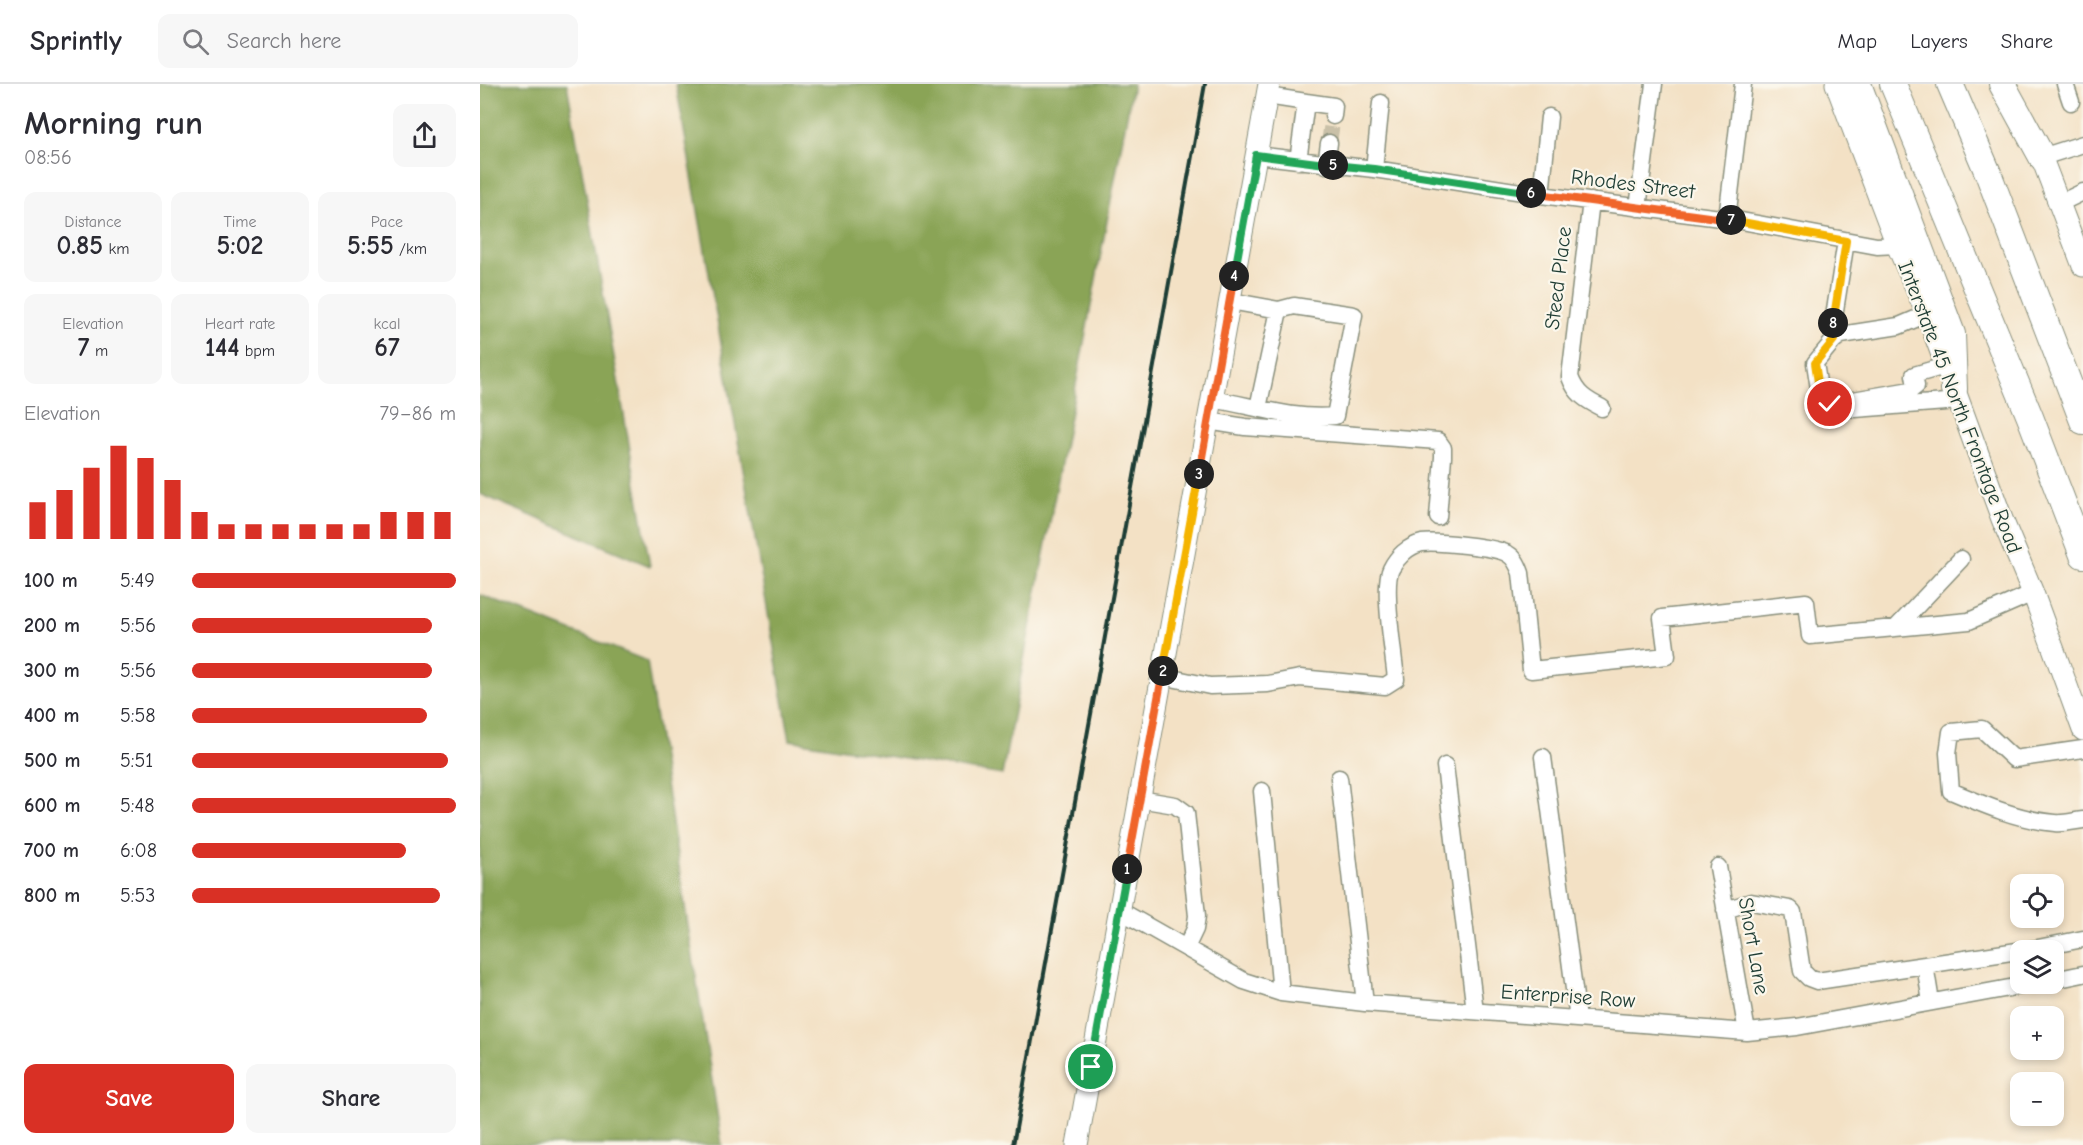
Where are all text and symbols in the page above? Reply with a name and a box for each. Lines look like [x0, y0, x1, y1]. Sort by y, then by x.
search box [158, 14, 578, 68]
text: Sprintly [30, 25, 122, 57]
icon: search [179, 25, 212, 58]
text: Search here [227, 28, 341, 54]
text: Map [1838, 29, 1877, 53]
text: Layers [1910, 29, 1968, 53]
text: Share [2001, 29, 2053, 53]
text: Morning run [24, 104, 203, 142]
button: share [393, 104, 456, 167]
text: 08:56 [24, 146, 72, 169]
pin: 5 [1318, 150, 1348, 180]
text: 5 [1329, 156, 1337, 174]
street label: Rhodes Street [1570, 164, 1697, 204]
pin: 6 [1516, 178, 1546, 208]
text: 6 [1527, 184, 1535, 202]
pin: 7 [1716, 205, 1746, 235]
text: 7 [1727, 211, 1735, 229]
text: Distance [64, 213, 122, 231]
text: Time [223, 213, 257, 231]
text: Pace [371, 213, 403, 231]
street label: Steed Place [1540, 225, 1576, 331]
text: 0.85 [56, 231, 103, 261]
text: 5:02 [216, 231, 264, 261]
text: 5:55 [347, 231, 394, 261]
text: km [103, 240, 130, 258]
text: /km [394, 240, 427, 258]
street label: Interstate 45 North Frontage Road [1893, 257, 2027, 557]
pin: 4 [1219, 261, 1249, 291]
text: 4 [1230, 267, 1238, 285]
pin: 8 [1818, 308, 1848, 338]
text: 8 [1829, 314, 1837, 332]
text: Elevation [62, 315, 124, 333]
text: Heart rate [205, 315, 275, 333]
text: kcal [374, 315, 400, 333]
text: 7 [78, 333, 90, 363]
text: 144 [205, 333, 239, 363]
text: 67 [374, 333, 400, 363]
text: m [90, 342, 108, 360]
text: bpm [239, 342, 275, 360]
pin [1804, 378, 1855, 429]
icon: check [1813, 387, 1846, 420]
text: Elevation [24, 402, 101, 425]
text: 79–86 m [380, 402, 456, 425]
pin: 3 [1184, 459, 1214, 489]
text: 3 [1195, 465, 1203, 483]
text: 100 m [24, 569, 78, 592]
text: 5:49 [120, 569, 155, 592]
text: 200 m [24, 614, 80, 637]
text: 5:56 [120, 614, 156, 637]
pin: 2 [1148, 656, 1178, 686]
text: 300 m [24, 659, 80, 682]
text: 5:56 [120, 659, 156, 682]
text: 2 [1159, 662, 1167, 680]
text: 400 m [24, 704, 79, 727]
text: 5:58 [120, 704, 156, 727]
text: 500 m [24, 749, 81, 772]
text: 5:51 [120, 749, 153, 772]
text: 600 m [24, 794, 80, 817]
text: 5:48 [120, 794, 154, 817]
text: 700 m [24, 839, 79, 862]
text: 6:08 [120, 839, 157, 862]
pin: 1 [1112, 854, 1142, 884]
text: 1 [1124, 860, 1130, 878]
map controls [2010, 874, 2064, 1126]
button: locate [2010, 874, 2064, 928]
text: 800 m [24, 884, 80, 907]
text: 5:53 [120, 884, 155, 907]
street label: Short Lane [1734, 895, 1774, 997]
button: layers [2010, 940, 2064, 994]
street label: Enterprise Row [1500, 979, 1636, 1013]
button: + [2010, 1006, 2064, 1060]
pin [1065, 1041, 1116, 1092]
icon: arrive [1074, 1050, 1107, 1083]
button: Save [24, 1064, 234, 1133]
button: Share [246, 1064, 456, 1133]
button: − [2010, 1072, 2064, 1126]

